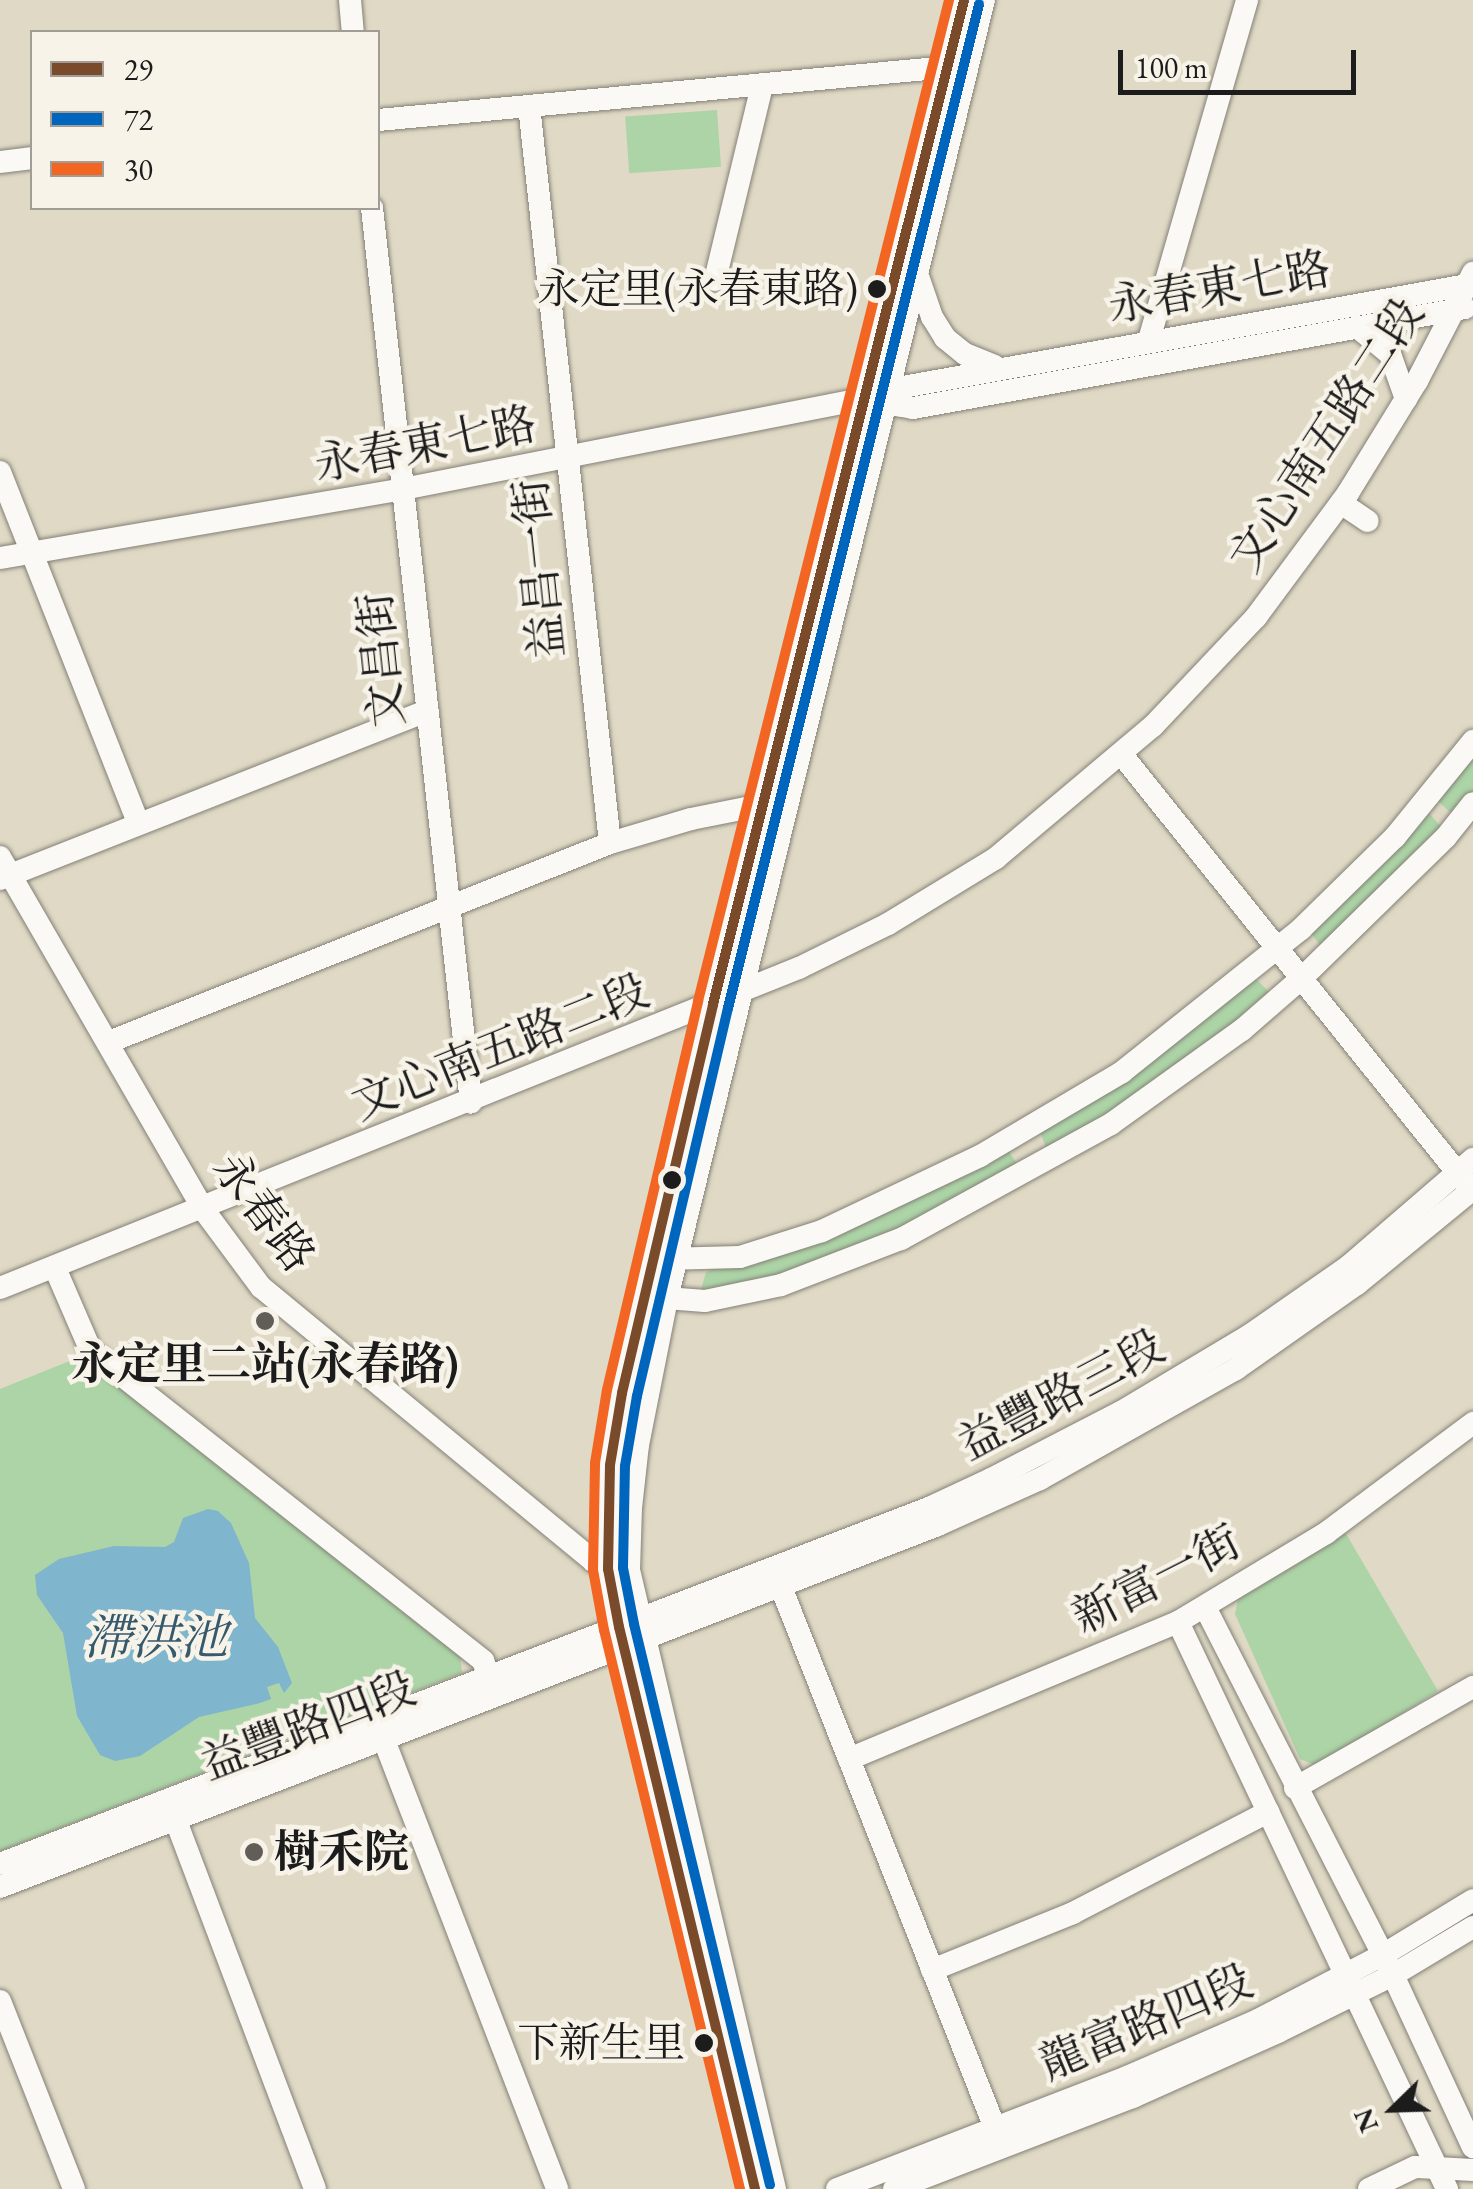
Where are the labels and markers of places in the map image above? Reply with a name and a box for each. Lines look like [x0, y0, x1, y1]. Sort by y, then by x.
place label: 永定里(永春東路) [538, 264, 858, 314]
marker: 永定里(永春東路) [867, 279, 887, 299]
unlabelled marker [662, 1170, 682, 1190]
marker: 永定里二站(永春路) [254, 1310, 276, 1332]
place label: 永定里二站(永春路) [71, 1337, 459, 1391]
place label: 樹禾院 [274, 1825, 409, 1879]
marker: 樹禾院 [243, 1841, 265, 1863]
place label: 下新生里 [517, 2018, 685, 2068]
marker: 下新生里 [694, 2033, 714, 2053]

